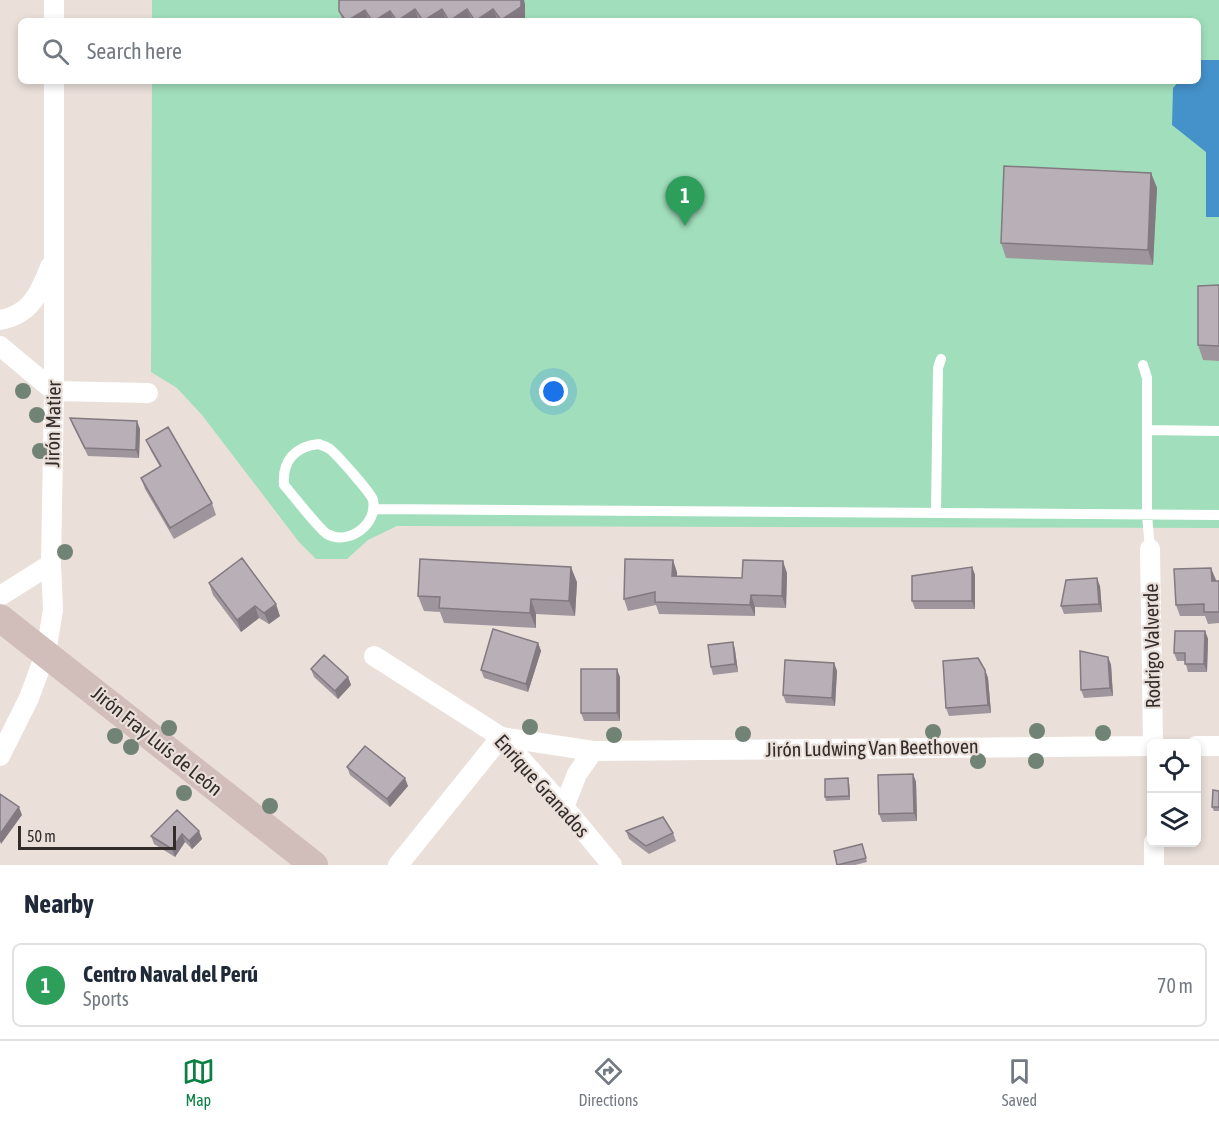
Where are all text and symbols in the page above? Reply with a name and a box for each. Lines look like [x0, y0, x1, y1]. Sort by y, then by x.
search box [18, 18, 1201, 84]
icon: search [39, 35, 72, 68]
text: Search here [87, 38, 182, 64]
pin: 1 [666, 176, 704, 226]
your location [539, 377, 568, 406]
street label: Jirón Matier [40, 379, 65, 468]
street label: Rodrigo Valverde [1139, 583, 1164, 709]
street label: Jirón Fray Luís de León [87, 681, 227, 800]
street label: Enrique Granados [490, 730, 594, 842]
street label: Jirón Ludwing Van Beethoven [765, 734, 979, 761]
map controls [1147, 739, 1201, 847]
button: locate [1147, 739, 1201, 793]
button: layers [1147, 793, 1201, 847]
scale bar [18, 823, 176, 850]
text: 50 m [27, 827, 56, 845]
text: Nearby [24, 889, 94, 919]
text: Centro Naval del Perú [83, 961, 258, 987]
text: 1 [41, 974, 50, 997]
text: 70 m [1157, 974, 1193, 997]
text: Sports [83, 987, 129, 1010]
tab: Map [182, 1055, 215, 1109]
tab: Directions [578, 1055, 638, 1109]
tab: Saved [1002, 1055, 1037, 1109]

